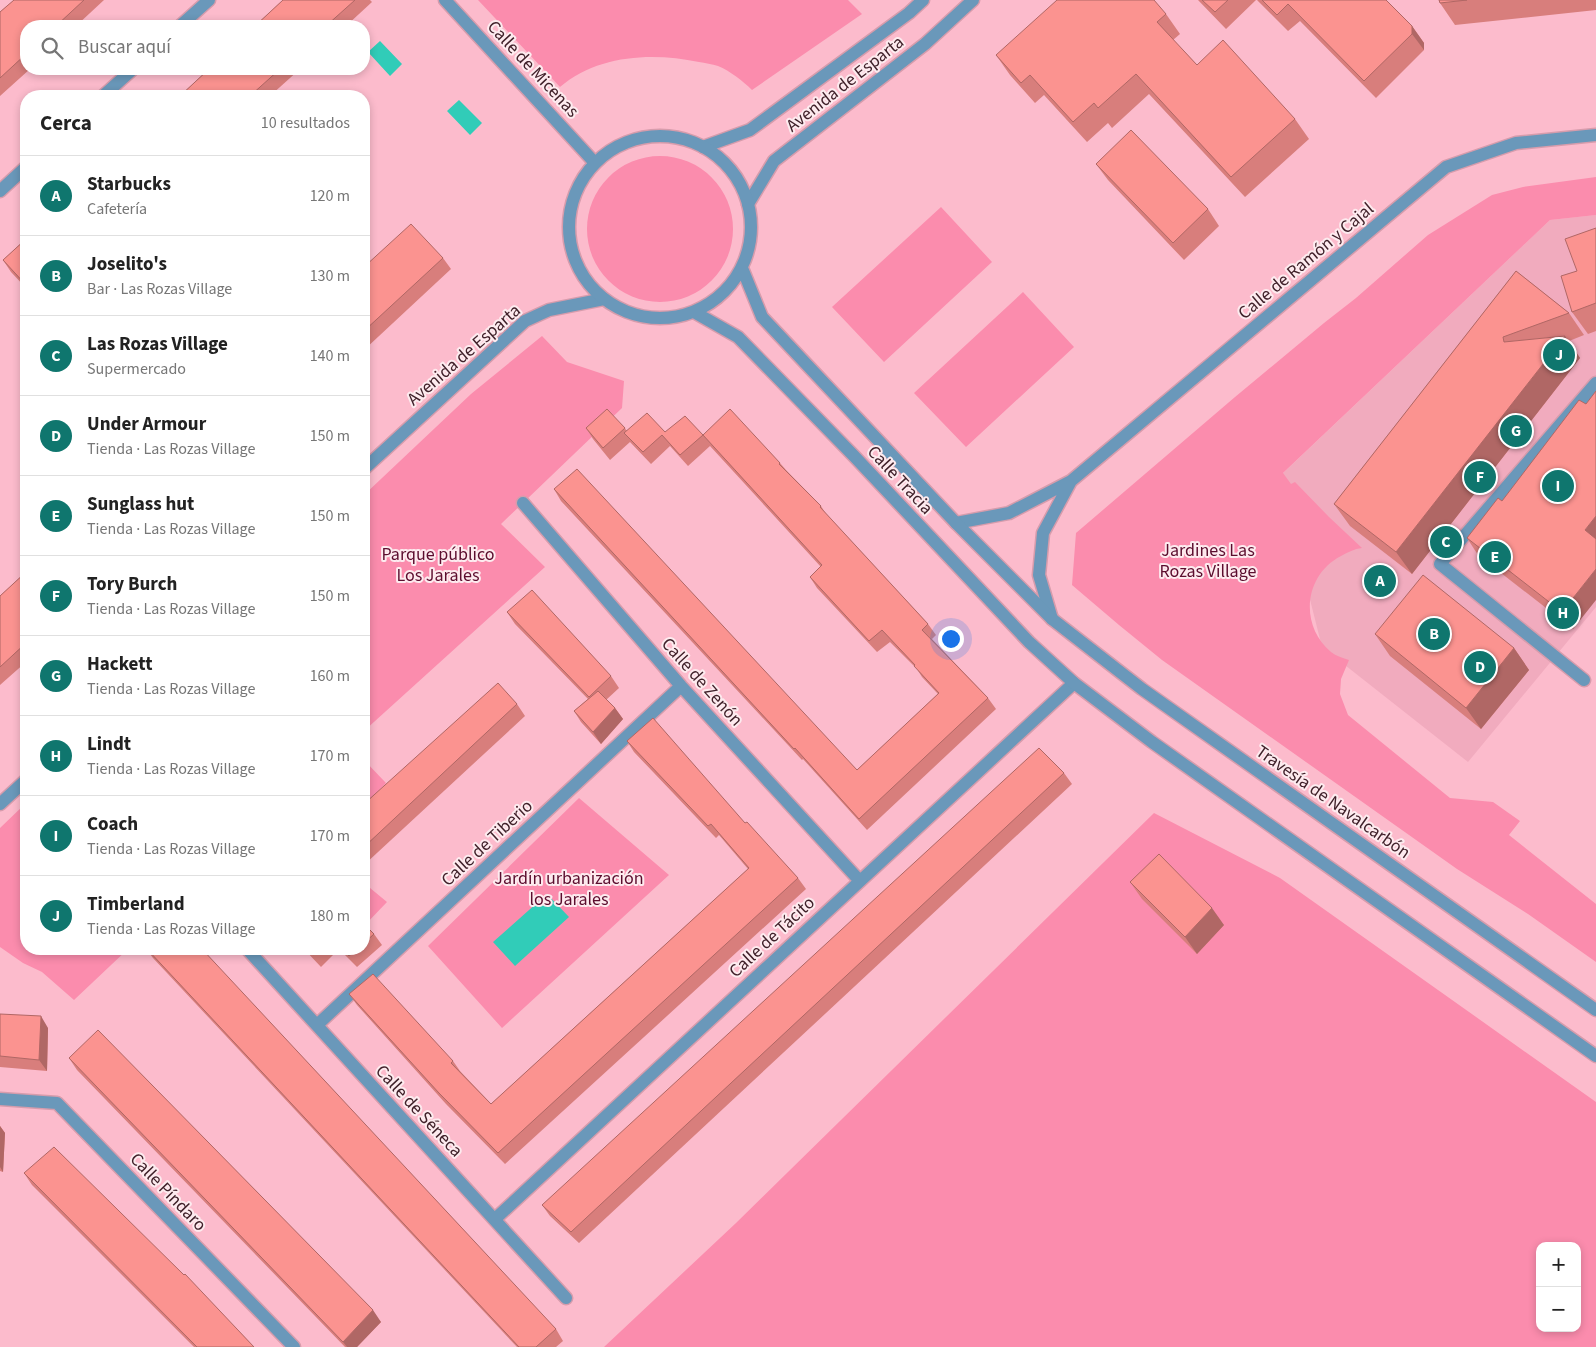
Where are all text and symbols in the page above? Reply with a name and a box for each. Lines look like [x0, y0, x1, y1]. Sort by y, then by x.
street label: Calle de Micenas [481, 15, 585, 123]
search box [20, 20, 370, 75]
street label: Avenida de Esparta [781, 30, 909, 138]
icon: search [38, 34, 66, 62]
text: Buscar aquí [78, 34, 171, 61]
text: Cerca [40, 108, 92, 138]
text: 10 resultados [261, 112, 350, 134]
text: Starbucks [87, 171, 171, 198]
text: A [51, 185, 61, 207]
text: 120 m [310, 185, 350, 207]
street label: Calle de Ramón y Cajal [1233, 197, 1379, 325]
text: Cafetería [87, 198, 147, 220]
text: Joselito's [87, 251, 167, 278]
text: B [51, 265, 61, 287]
text: 130 m [310, 265, 350, 287]
text: Bar · Las Rozas Village [87, 278, 232, 300]
street label: Avenida de Esparta [402, 299, 526, 411]
text: Las Rozas Village [87, 331, 228, 358]
pin: J [1543, 336, 1575, 374]
text: C [51, 345, 61, 367]
text: 140 m [310, 345, 350, 367]
text: Supermercado [87, 358, 186, 380]
text: Under Armour [87, 411, 206, 438]
pin: G [1500, 412, 1532, 450]
text: D [51, 425, 61, 447]
text: 150 m [310, 425, 350, 447]
text: Tienda · Las Rozas Village [87, 438, 255, 460]
street label: Calle Tracia [861, 440, 939, 520]
pin: F [1464, 458, 1496, 496]
pin: I [1542, 467, 1574, 505]
text: Sunglass hut [87, 491, 194, 518]
text: E [52, 505, 60, 527]
text: 150 m [310, 505, 350, 527]
text: Tienda · Las Rozas Village [87, 518, 255, 540]
pin: C [1430, 523, 1462, 561]
park label: Jardines Las Rozas Village [1160, 538, 1257, 584]
pin: E [1479, 538, 1511, 576]
park label: Parque público Los Jarales [381, 542, 495, 588]
pin: A [1364, 562, 1396, 600]
text: Tory Burch [87, 571, 177, 598]
text: F [52, 585, 60, 607]
text: 150 m [310, 585, 350, 607]
pin: H [1547, 594, 1579, 632]
text: Tienda · Las Rozas Village [87, 598, 255, 620]
pin: B [1418, 615, 1450, 653]
your location [938, 626, 964, 652]
street label: Calle de Zenón [655, 632, 749, 732]
pin: D [1464, 648, 1496, 686]
text: Hackett [87, 651, 152, 678]
text: G [51, 665, 61, 687]
text: 160 m [310, 665, 350, 687]
text: Tienda · Las Rozas Village [87, 678, 255, 700]
text: Lindt [87, 731, 131, 758]
street label: Travesía de Navalcarbón [1251, 739, 1415, 865]
text: H [51, 745, 61, 767]
text: 170 m [310, 745, 350, 767]
text: Tienda · Las Rozas Village [87, 758, 255, 780]
street label: Calle de Tiberio [436, 794, 538, 892]
text: Coach [87, 811, 138, 838]
text: I [54, 825, 58, 847]
text: 170 m [310, 825, 350, 847]
text: Tienda · Las Rozas Village [87, 838, 255, 860]
park label: Jardín urbanización los Jarales [494, 866, 644, 912]
text: Timberland [87, 891, 185, 918]
street label: Calle de Tácito [724, 891, 820, 983]
text: J [52, 905, 60, 927]
text: 180 m [310, 905, 350, 927]
text: Tienda · Las Rozas Village [87, 918, 255, 940]
street label: Calle de Séneca [370, 1059, 468, 1163]
street label: Calle Píndaro [124, 1147, 212, 1237]
map controls [1536, 1242, 1581, 1332]
button: + [1536, 1242, 1581, 1287]
button: − [1536, 1287, 1581, 1332]

